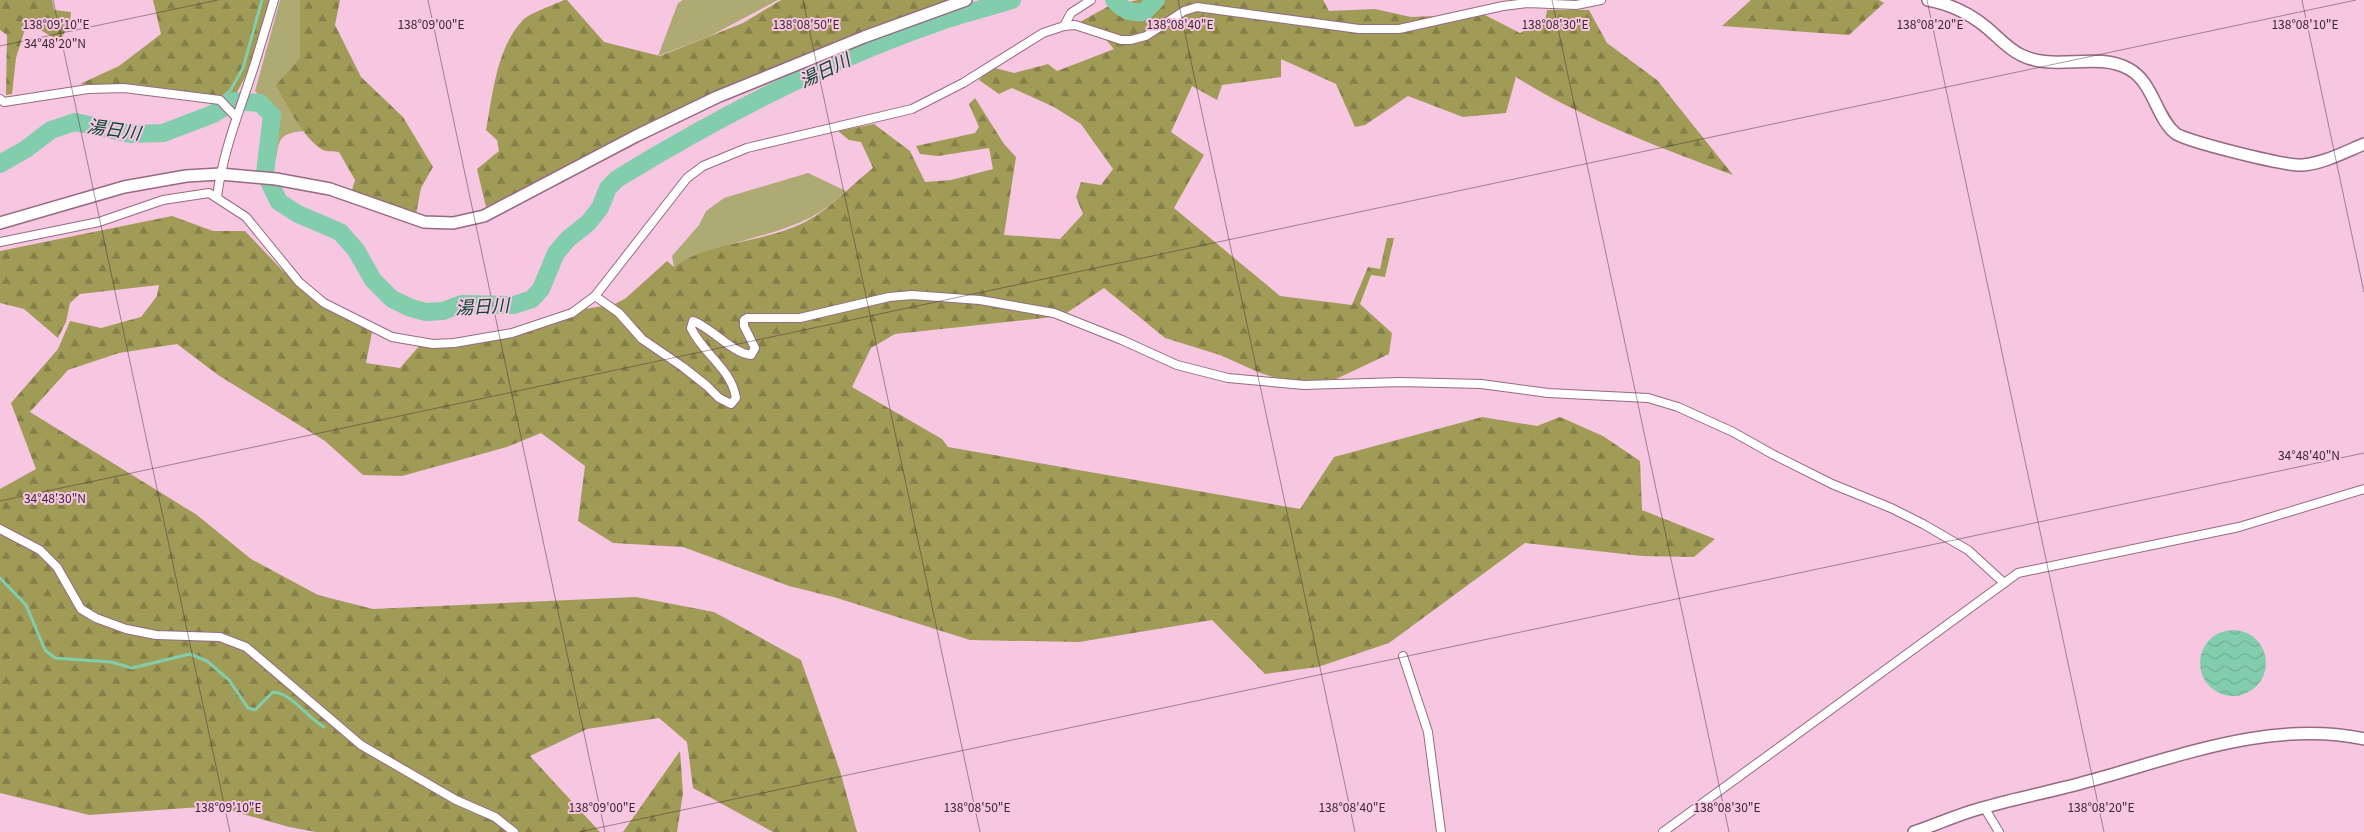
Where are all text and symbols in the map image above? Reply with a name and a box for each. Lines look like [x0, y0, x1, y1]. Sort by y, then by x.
text: 138°09'10"E [22, 15, 90, 32]
text: 138°09'00"E [397, 15, 465, 32]
text: 138°08'50"E [772, 15, 840, 32]
text: 138°08'40"E [1146, 15, 1214, 32]
text: 138°08'30"E [1521, 15, 1589, 32]
text: 138°08'20"E [1896, 15, 1964, 32]
text: 138°08'10"E [2271, 15, 2339, 32]
text: 34°48'20"N [24, 34, 86, 51]
water label: 湯日川 [794, 45, 856, 93]
water label: 湯日川 [85, 111, 145, 145]
water label: 湯日川 [454, 291, 512, 319]
text: 34°48'40"N [2278, 446, 2340, 463]
text: 34°48'30"N [24, 489, 86, 506]
text: 138°09'10"E [194, 798, 262, 815]
text: 138°09'00"E [568, 798, 636, 815]
text: 138°08'50"E [943, 798, 1011, 815]
text: 138°08'40"E [1318, 798, 1386, 815]
text: 138°08'30"E [1693, 798, 1761, 815]
text: 138°08'20"E [2067, 798, 2135, 815]

